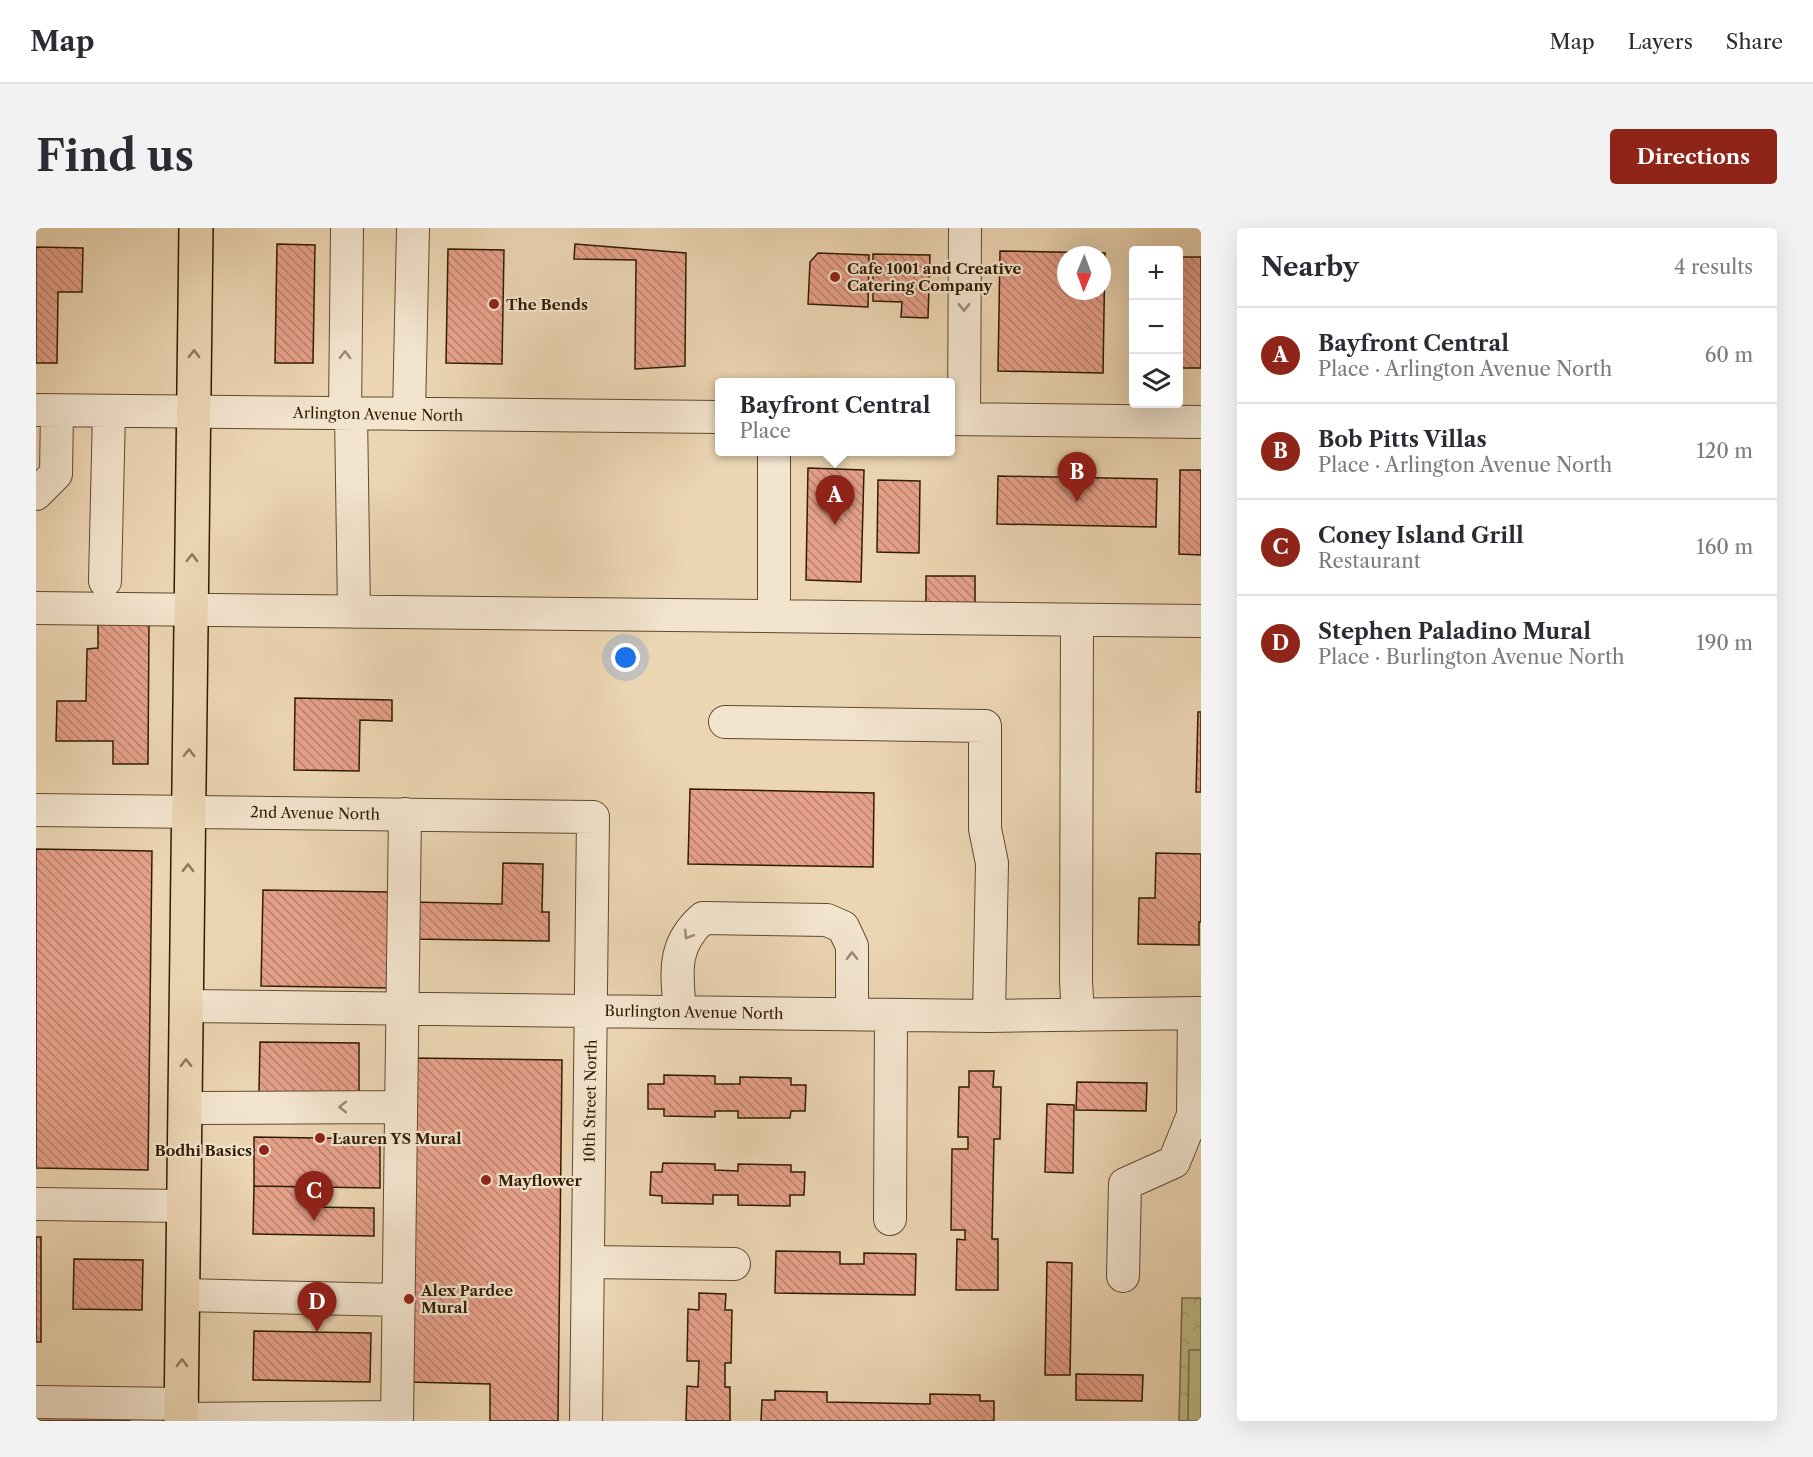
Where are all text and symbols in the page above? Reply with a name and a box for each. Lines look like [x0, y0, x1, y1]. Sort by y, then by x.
text: Map [30, 24, 94, 58]
text: Map [1550, 29, 1595, 54]
text: Layers [1628, 29, 1693, 54]
text: Share [1726, 29, 1783, 54]
button: Directions [1610, 129, 1777, 184]
text: Find us [36, 130, 194, 182]
north arrow [1057, 246, 1111, 300]
map controls [1129, 246, 1183, 408]
button: + [1129, 246, 1183, 300]
text: Nearby [1261, 251, 1359, 283]
text: 4 results [1674, 255, 1753, 279]
place label: Cafe 1001 and Creative Catering Company [847, 259, 1021, 295]
marker: Cafe 1001 and Creative Catering Company [828, 270, 842, 284]
place label: The Bends [506, 295, 588, 314]
marker: The Bends [487, 297, 501, 311]
button: − [1129, 300, 1183, 354]
one-way arrow [958, 303, 971, 312]
text: Bayfront Central [1318, 330, 1509, 357]
text: A [1273, 343, 1288, 367]
text: 60 m [1705, 343, 1753, 367]
one-way arrow [188, 349, 200, 358]
one-way arrow [339, 350, 351, 359]
button: layers [1129, 354, 1183, 408]
text: Place · Arlington Avenue North [1318, 357, 1612, 381]
popup [715, 378, 955, 456]
text: Bayfront Central [740, 392, 930, 419]
street label: Arlington Avenue North [292, 403, 464, 425]
text: Place [740, 419, 791, 443]
text: Bob Pitts Villas [1318, 426, 1487, 453]
text: B [1273, 439, 1288, 463]
text: 120 m [1696, 439, 1753, 463]
pin: B [1058, 452, 1096, 502]
text: Place · Arlington Avenue North [1318, 453, 1612, 477]
pin: A [816, 476, 854, 525]
text: Coney Island Grill [1318, 522, 1524, 549]
text: C [1272, 535, 1289, 559]
text: 160 m [1696, 535, 1753, 559]
text: Restaurant [1318, 549, 1421, 573]
one-way arrow [186, 554, 198, 563]
text: Stephen Paladino Mural [1318, 618, 1591, 645]
text: D [1272, 631, 1289, 655]
text: 190 m [1696, 631, 1753, 655]
your location [611, 643, 640, 672]
text: Place · Burlington Avenue North [1318, 645, 1625, 669]
one-way arrow [183, 749, 195, 758]
street label: 2nd Avenue North [250, 802, 381, 824]
one-way arrow [182, 863, 194, 872]
one-way arrow [684, 929, 696, 939]
one-way arrow [846, 951, 858, 960]
street label: Burlington Avenue North [604, 1001, 784, 1023]
street label: 10th Street North [579, 1039, 601, 1163]
one-way arrow [180, 1058, 192, 1067]
one-way arrow [338, 1101, 347, 1113]
place label: Lauren YS Mural [332, 1129, 462, 1148]
marker: Lauren YS Mural [313, 1131, 327, 1145]
place label: Bodhi Basics [155, 1141, 252, 1160]
marker: Bodhi Basics [257, 1143, 271, 1157]
place label: Mayflower [498, 1171, 583, 1190]
pin: C [294, 1172, 334, 1221]
marker: Mayflower [479, 1173, 493, 1187]
place label: Alex Pardee Mural [420, 1281, 513, 1317]
pin: D [298, 1282, 336, 1332]
marker: Alex Pardee Mural [402, 1292, 416, 1306]
one-way arrow [176, 1358, 188, 1367]

